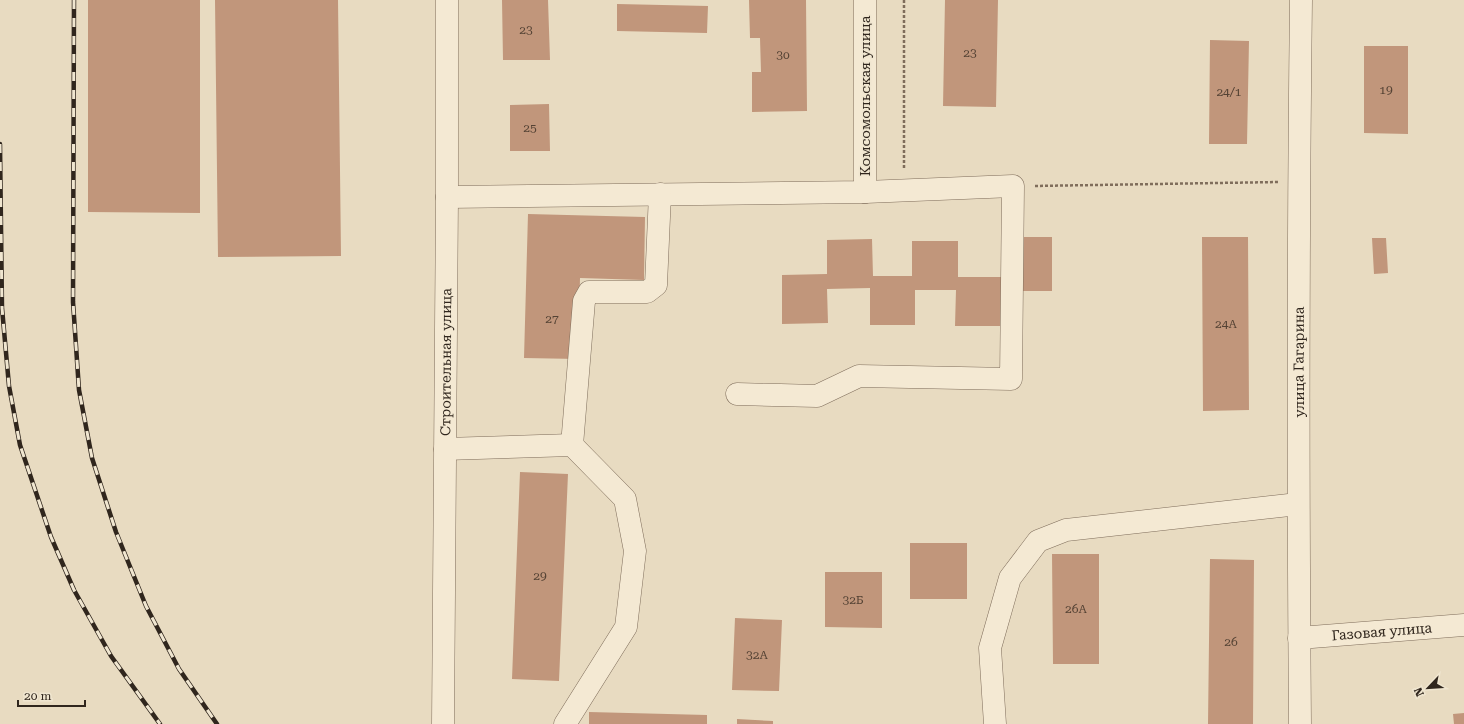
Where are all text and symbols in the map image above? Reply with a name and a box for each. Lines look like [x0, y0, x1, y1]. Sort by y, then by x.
street label: Комсомольская улица [857, 15, 873, 176]
house number: 23 [519, 23, 533, 37]
house number: 23 [963, 46, 977, 60]
house number: 30 [776, 48, 790, 62]
house number: 19 [1379, 83, 1393, 97]
house number: 24/1 [1216, 85, 1242, 99]
house number: 25 [523, 121, 537, 135]
street label: Строительная улица [437, 288, 454, 436]
street label: улица Гагарина [1291, 306, 1307, 417]
house number: 27 [545, 312, 559, 326]
house number: 24А [1215, 317, 1238, 331]
house number: 29 [533, 569, 547, 583]
house number: 32Б [842, 593, 864, 607]
house number: 26А [1065, 602, 1088, 616]
street label: Газовая улица [1331, 620, 1433, 643]
house number: 26 [1224, 635, 1238, 649]
house number: 32А [746, 648, 769, 662]
north arrow [1408, 668, 1448, 708]
scale bar [18, 682, 85, 708]
text: N [1411, 685, 1427, 699]
text: 20 m [24, 689, 51, 703]

